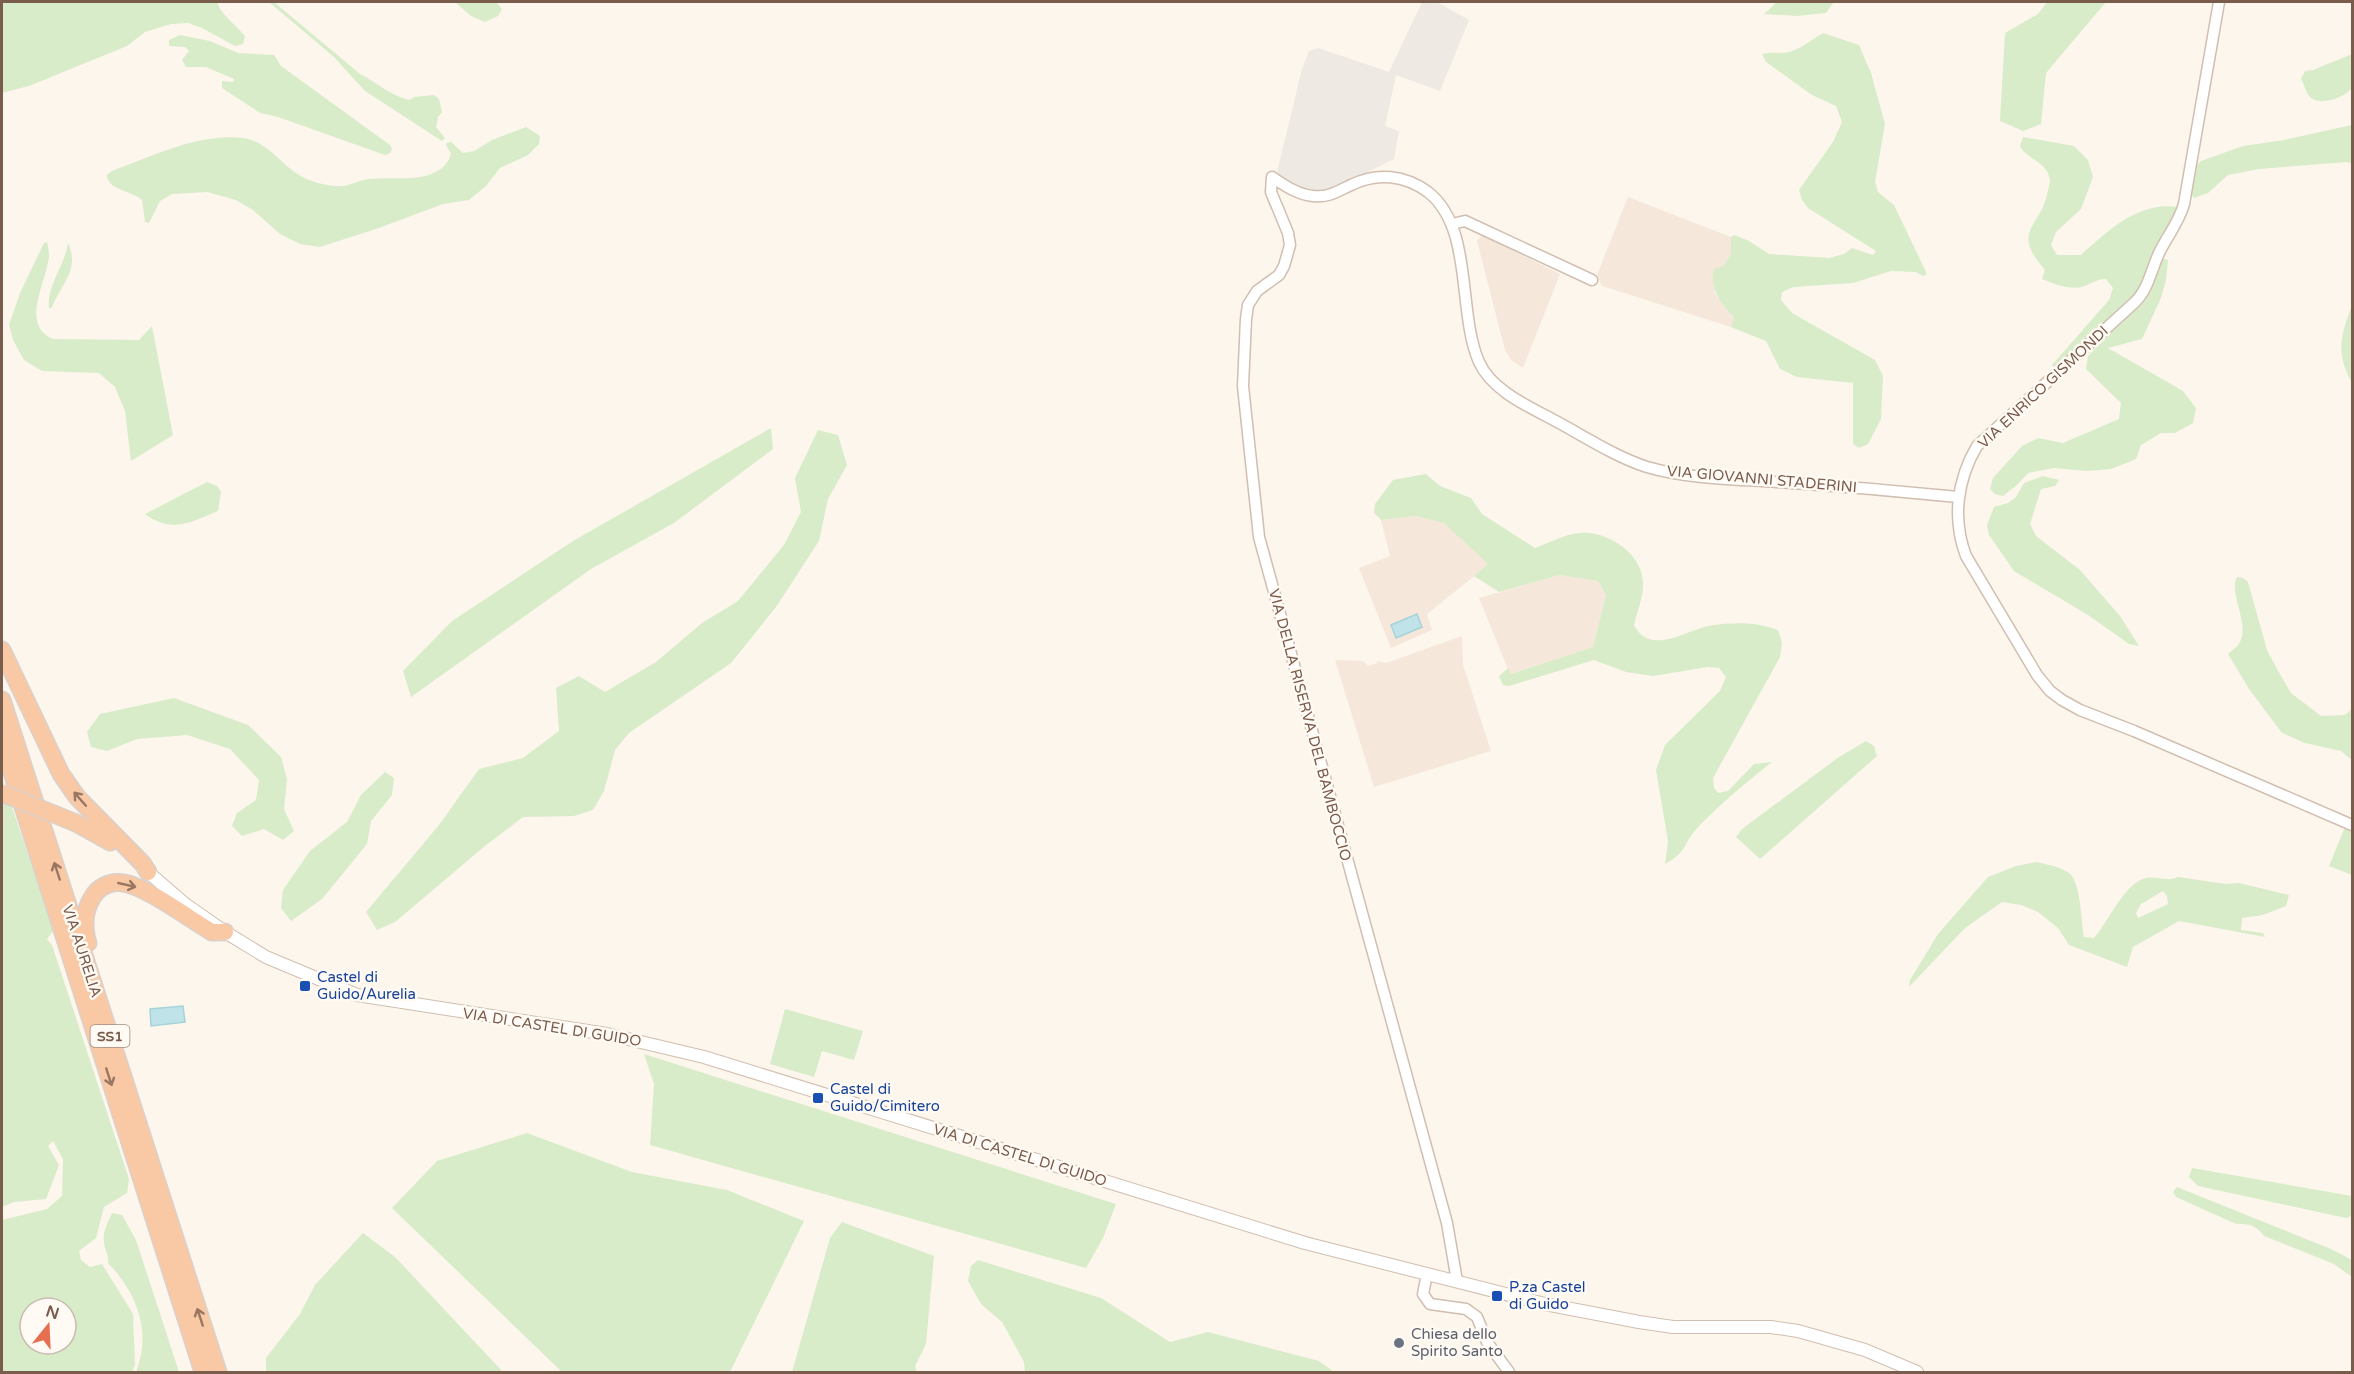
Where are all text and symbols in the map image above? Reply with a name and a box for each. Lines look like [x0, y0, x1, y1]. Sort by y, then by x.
street label: VIA ENRICO GISMONDI [1974, 322, 2112, 452]
street label: VIA GIOVANNI STADERINI [1666, 462, 1858, 496]
street label: VIA DELLA RISERVA DEL BAMBOCCIO [1265, 587, 1355, 863]
one-way arrow [73, 792, 87, 807]
one-way arrow [50, 862, 61, 881]
one-way arrow [117, 879, 136, 891]
street label: VIA AURELIA [59, 902, 105, 1000]
place label: Castel di Guido/Aurelia [317, 968, 416, 1003]
marker: Castel di Guido/Aurelia [298, 979, 312, 993]
street label: VIA DI CASTEL DI GUIDO [461, 1004, 643, 1050]
road number: SS1 [90, 1025, 130, 1047]
one-way arrow [104, 1067, 115, 1086]
place label: Castel di Guido/Cimitero [830, 1080, 940, 1115]
marker: Castel di Guido/Cimitero [811, 1091, 825, 1105]
street label: VIA DI CASTEL DI GUIDO [931, 1120, 1109, 1190]
place label: P.za Castel di Guido [1509, 1278, 1585, 1313]
marker: P.za Castel di Guido [1490, 1289, 1504, 1303]
north arrow [18, 1296, 78, 1356]
text: N [43, 1301, 62, 1324]
one-way arrow [194, 1308, 205, 1327]
place label: Chiesa dello Spirito Santo [1411, 1325, 1503, 1360]
marker: Chiesa dello Spirito Santo [1392, 1336, 1406, 1350]

